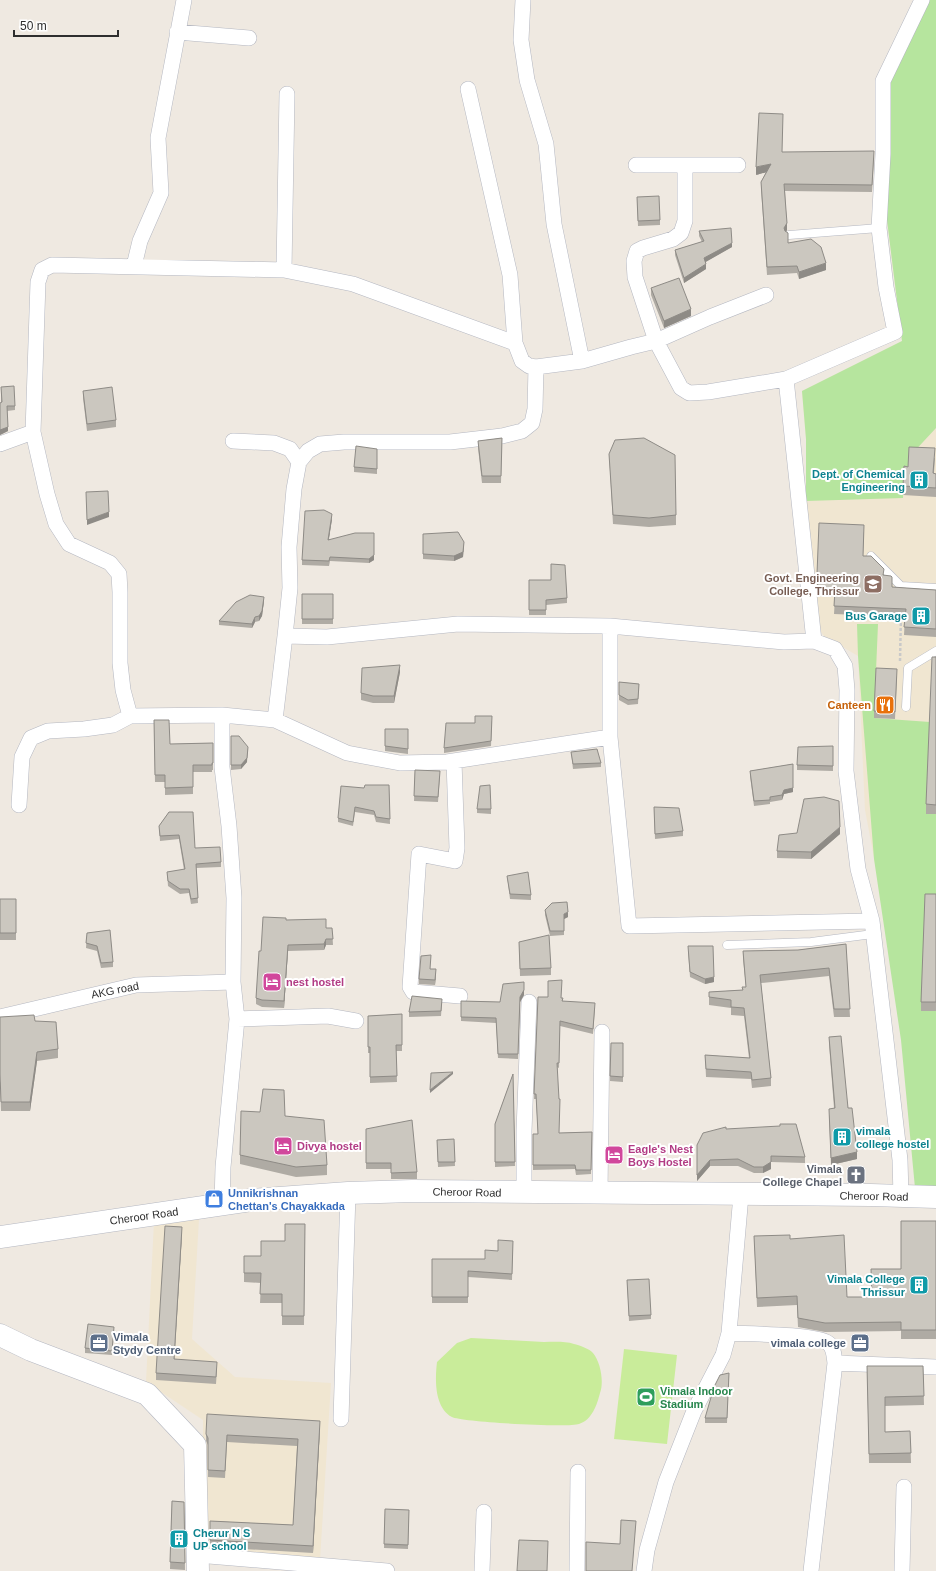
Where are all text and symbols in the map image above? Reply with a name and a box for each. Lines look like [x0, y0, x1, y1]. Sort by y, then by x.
scale bar [14, 12, 118, 38]
text: 50 m [20, 19, 47, 33]
place label: Dept. of Chemical Engineering [812, 468, 905, 493]
building icon: Dept. of Chemical Engineering [908, 469, 930, 491]
place label: Govt. Engineering College, Thrissur [764, 572, 860, 597]
school or university icon: Govt. Engineering College, Thrissur [862, 573, 884, 595]
building icon: Bus Garage [910, 605, 932, 627]
place label: Bus Garage [845, 610, 907, 622]
restaurant icon: Canteen [874, 694, 896, 716]
place label: Canteen [828, 699, 871, 711]
hotel icon: nest hostel [261, 971, 283, 993]
place label: nest hostel [286, 976, 344, 988]
street label: AKG road [90, 980, 140, 1000]
place label: vimala college hostel [856, 1125, 929, 1150]
building icon: vimala college hostel [831, 1126, 853, 1148]
hotel icon: Divya hostel [272, 1135, 294, 1157]
place label: Divya hostel [297, 1140, 362, 1152]
place label: Eagle's Nest Boys Hostel [628, 1143, 693, 1168]
hotel icon: Eagle's Nest Boys Hostel [603, 1144, 625, 1166]
place label: Vimala College Chapel [763, 1163, 843, 1188]
church icon: Vimala College Chapel [845, 1164, 867, 1186]
street label: Cheroor Road [432, 1185, 502, 1199]
place label: Unnikrishnan Chettan's Chayakkada [228, 1187, 346, 1212]
shop icon: Unnikrishnan Chettan's Chayakkada [203, 1188, 225, 1210]
street label: Cheroor Road [839, 1189, 909, 1203]
street label: Cheroor Road [109, 1205, 179, 1227]
place label: Vimala College Thrissur [827, 1273, 906, 1298]
building icon: Vimala College Thrissur [908, 1274, 930, 1296]
place label: Vimala Stydy Centre [113, 1331, 181, 1356]
office icon: Vimala Stydy Centre [88, 1332, 110, 1354]
office icon: vimala college [849, 1332, 871, 1354]
place label: vimala college [771, 1337, 846, 1349]
place label: Vimala Indoor Stadium [660, 1385, 733, 1410]
sports icon: Vimala Indoor Stadium [635, 1386, 657, 1408]
place label: Cherur N S UP school [193, 1527, 250, 1552]
building icon: Cherur N S UP school [168, 1528, 190, 1550]

